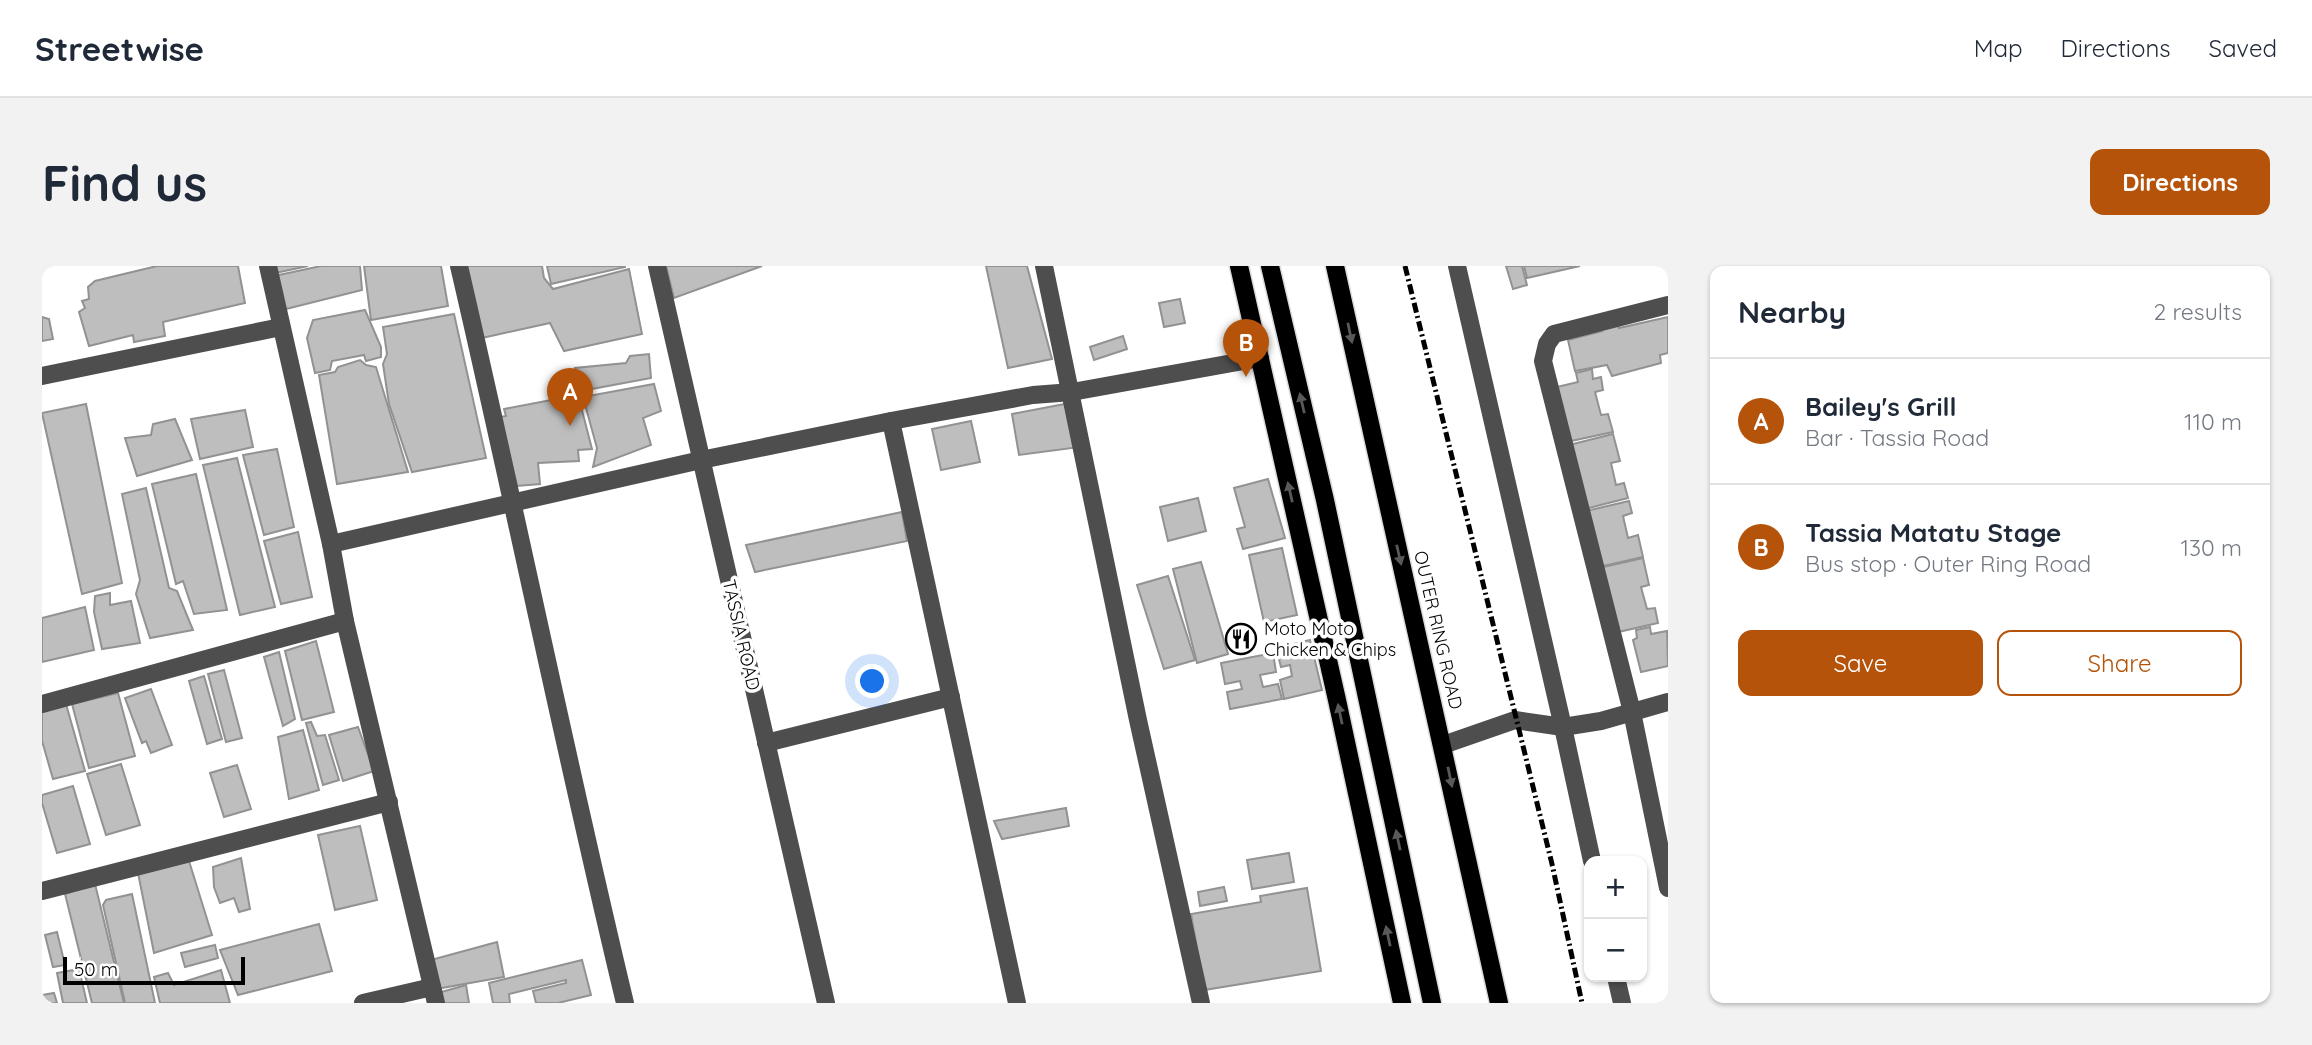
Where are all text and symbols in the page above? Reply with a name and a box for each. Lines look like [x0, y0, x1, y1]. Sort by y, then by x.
text: Streetwise [35, 28, 204, 69]
text: Map [1974, 33, 2023, 63]
text: Directions [2061, 33, 2171, 63]
text: Saved [2209, 33, 2277, 63]
button: Directions [2090, 149, 2270, 215]
text: Find us [42, 152, 207, 213]
text: Nearby [1738, 293, 1846, 331]
text: 2 results [2153, 297, 2242, 326]
pin: B [1223, 319, 1269, 377]
one-way arrow [1345, 322, 1356, 344]
pin: A [547, 368, 593, 426]
text: Bailey's Grill [1805, 390, 1957, 423]
one-way arrow [1296, 392, 1307, 414]
text: A [1754, 407, 1768, 436]
text: 110 m [2184, 407, 2242, 436]
text: Bar · Tassia Road [1805, 423, 1989, 452]
one-way arrow [1285, 481, 1296, 503]
text: Tassia Matatu Stage [1805, 516, 2061, 549]
text: B [1753, 533, 1769, 562]
text: 130 m [2180, 533, 2242, 562]
one-way arrow [1394, 544, 1405, 566]
street label: OUTER RING ROAD [1409, 548, 1468, 711]
text: Bus stop · Outer Ring Road [1805, 549, 2091, 578]
street label: TASSIA ROAD [718, 577, 765, 693]
place label: Moto Moto Chicken & Chips [1264, 617, 1396, 661]
restaurant icon: Moto Moto Chicken & Chips [1224, 622, 1258, 656]
button: Save [1738, 630, 1983, 696]
button: Share [1997, 630, 2242, 696]
your location [855, 664, 889, 698]
one-way arrow [1335, 703, 1346, 725]
one-way arrow [1444, 766, 1455, 788]
one-way arrow [1393, 829, 1404, 851]
map controls [1584, 856, 1647, 982]
button: + [1584, 856, 1647, 919]
button: − [1584, 919, 1647, 982]
one-way arrow [1382, 925, 1393, 947]
scale bar [63, 954, 245, 986]
text: 50 m [74, 957, 118, 981]

